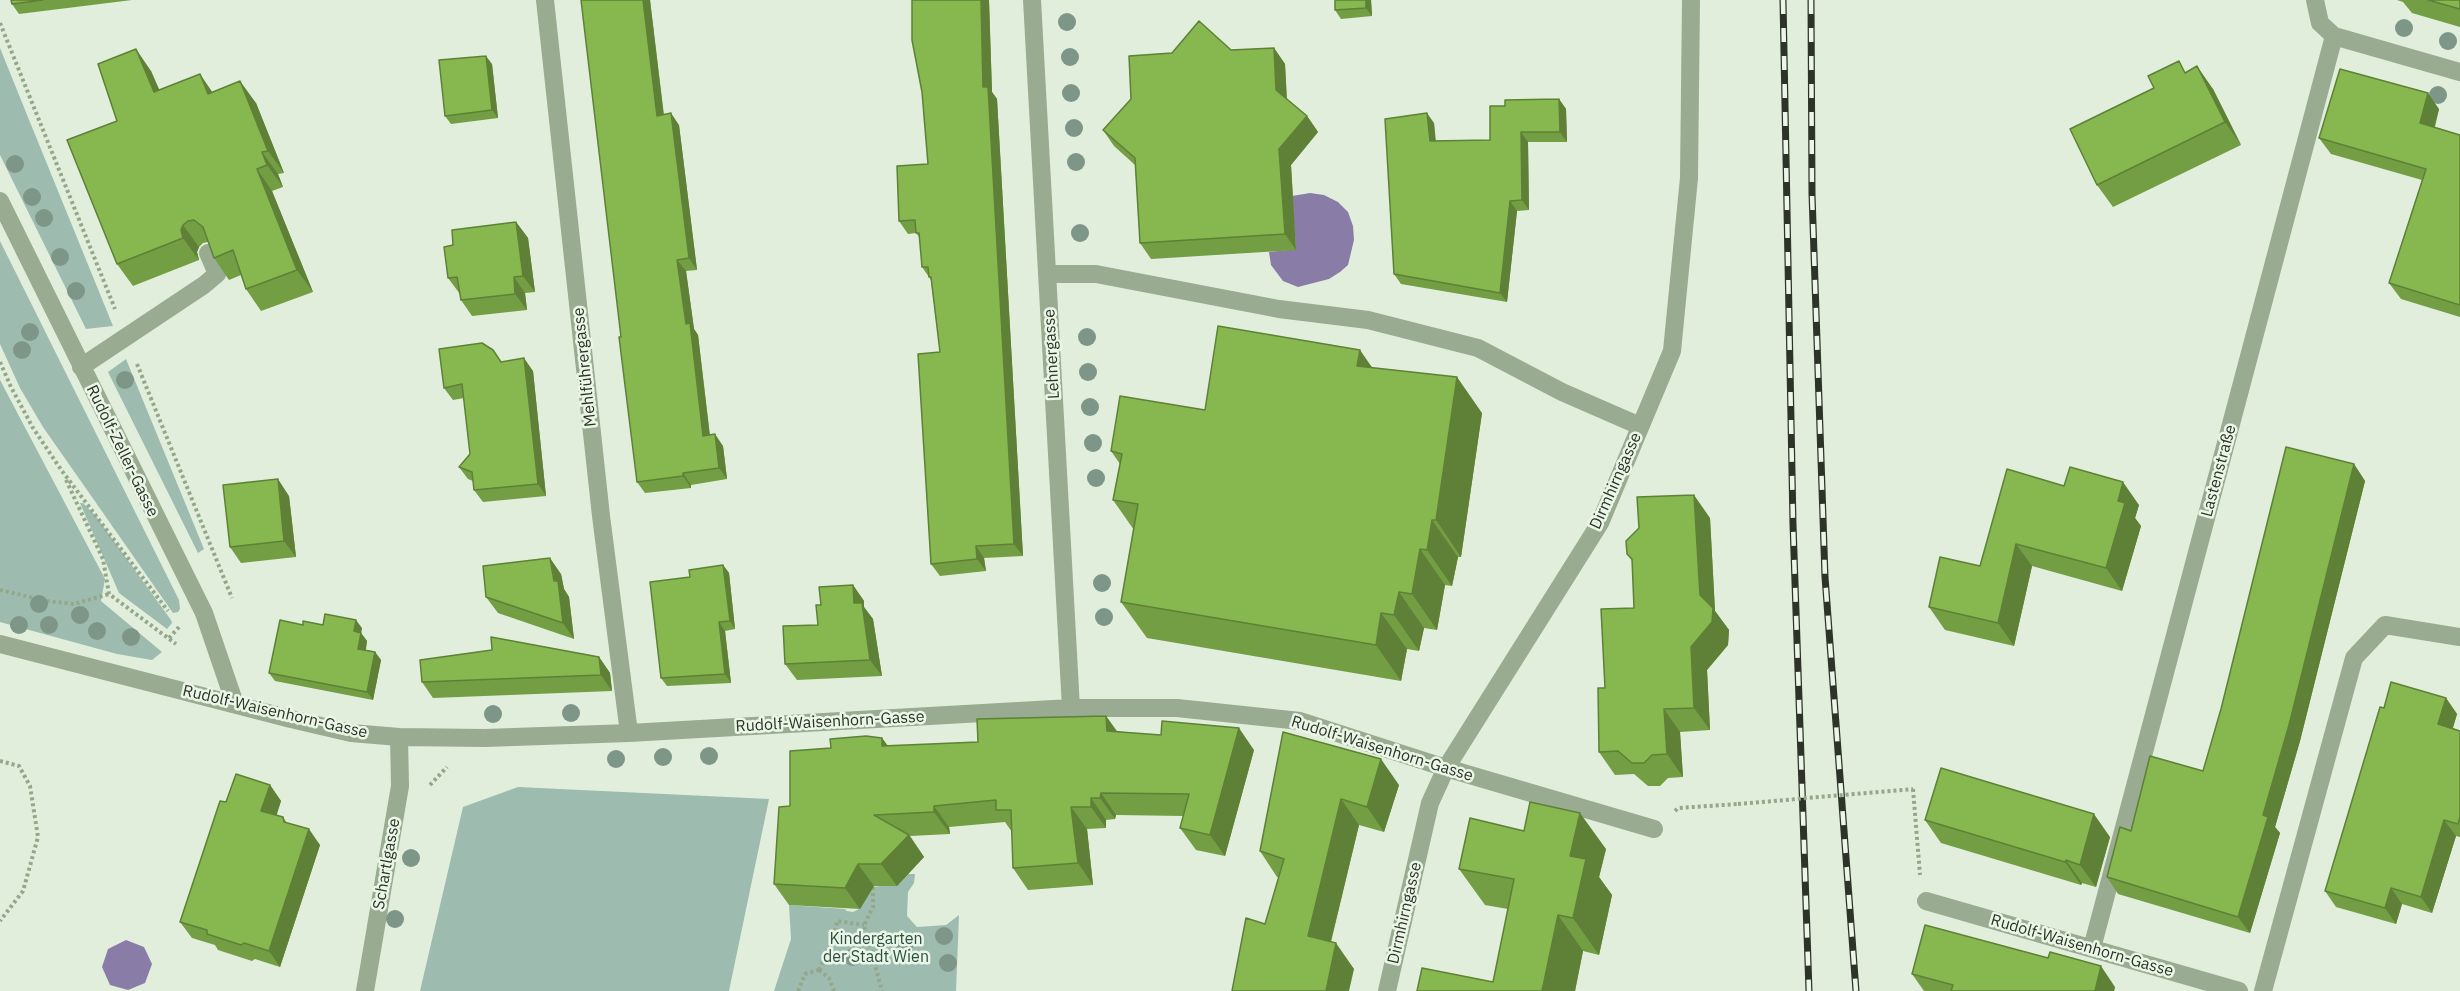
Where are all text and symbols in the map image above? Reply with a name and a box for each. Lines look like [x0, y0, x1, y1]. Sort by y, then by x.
street label: Mehlführergasse [569, 306, 601, 428]
street label: Lehnergasse [1040, 308, 1064, 400]
street label: Rudolf-Zeller-Gasse [82, 382, 162, 520]
street label: Lastenstraße [2198, 423, 2240, 519]
street label: Dirmhirngasse [1586, 430, 1646, 532]
street label: Rudolf-Waisenhorn-Gasse [181, 681, 369, 743]
street label: Rudolf-Waisenhorn-Gasse [735, 707, 925, 737]
street label: Rudolf-Waisenhorn-Gasse [1289, 712, 1475, 786]
street label: Schartlgasse [370, 817, 404, 911]
street label: Dirmhirngasse [1384, 860, 1426, 966]
street label: Rudolf-Waisenhorn-Gasse [1988, 911, 2176, 981]
park label: Kindergarten der Stadt Wien [823, 929, 929, 967]

